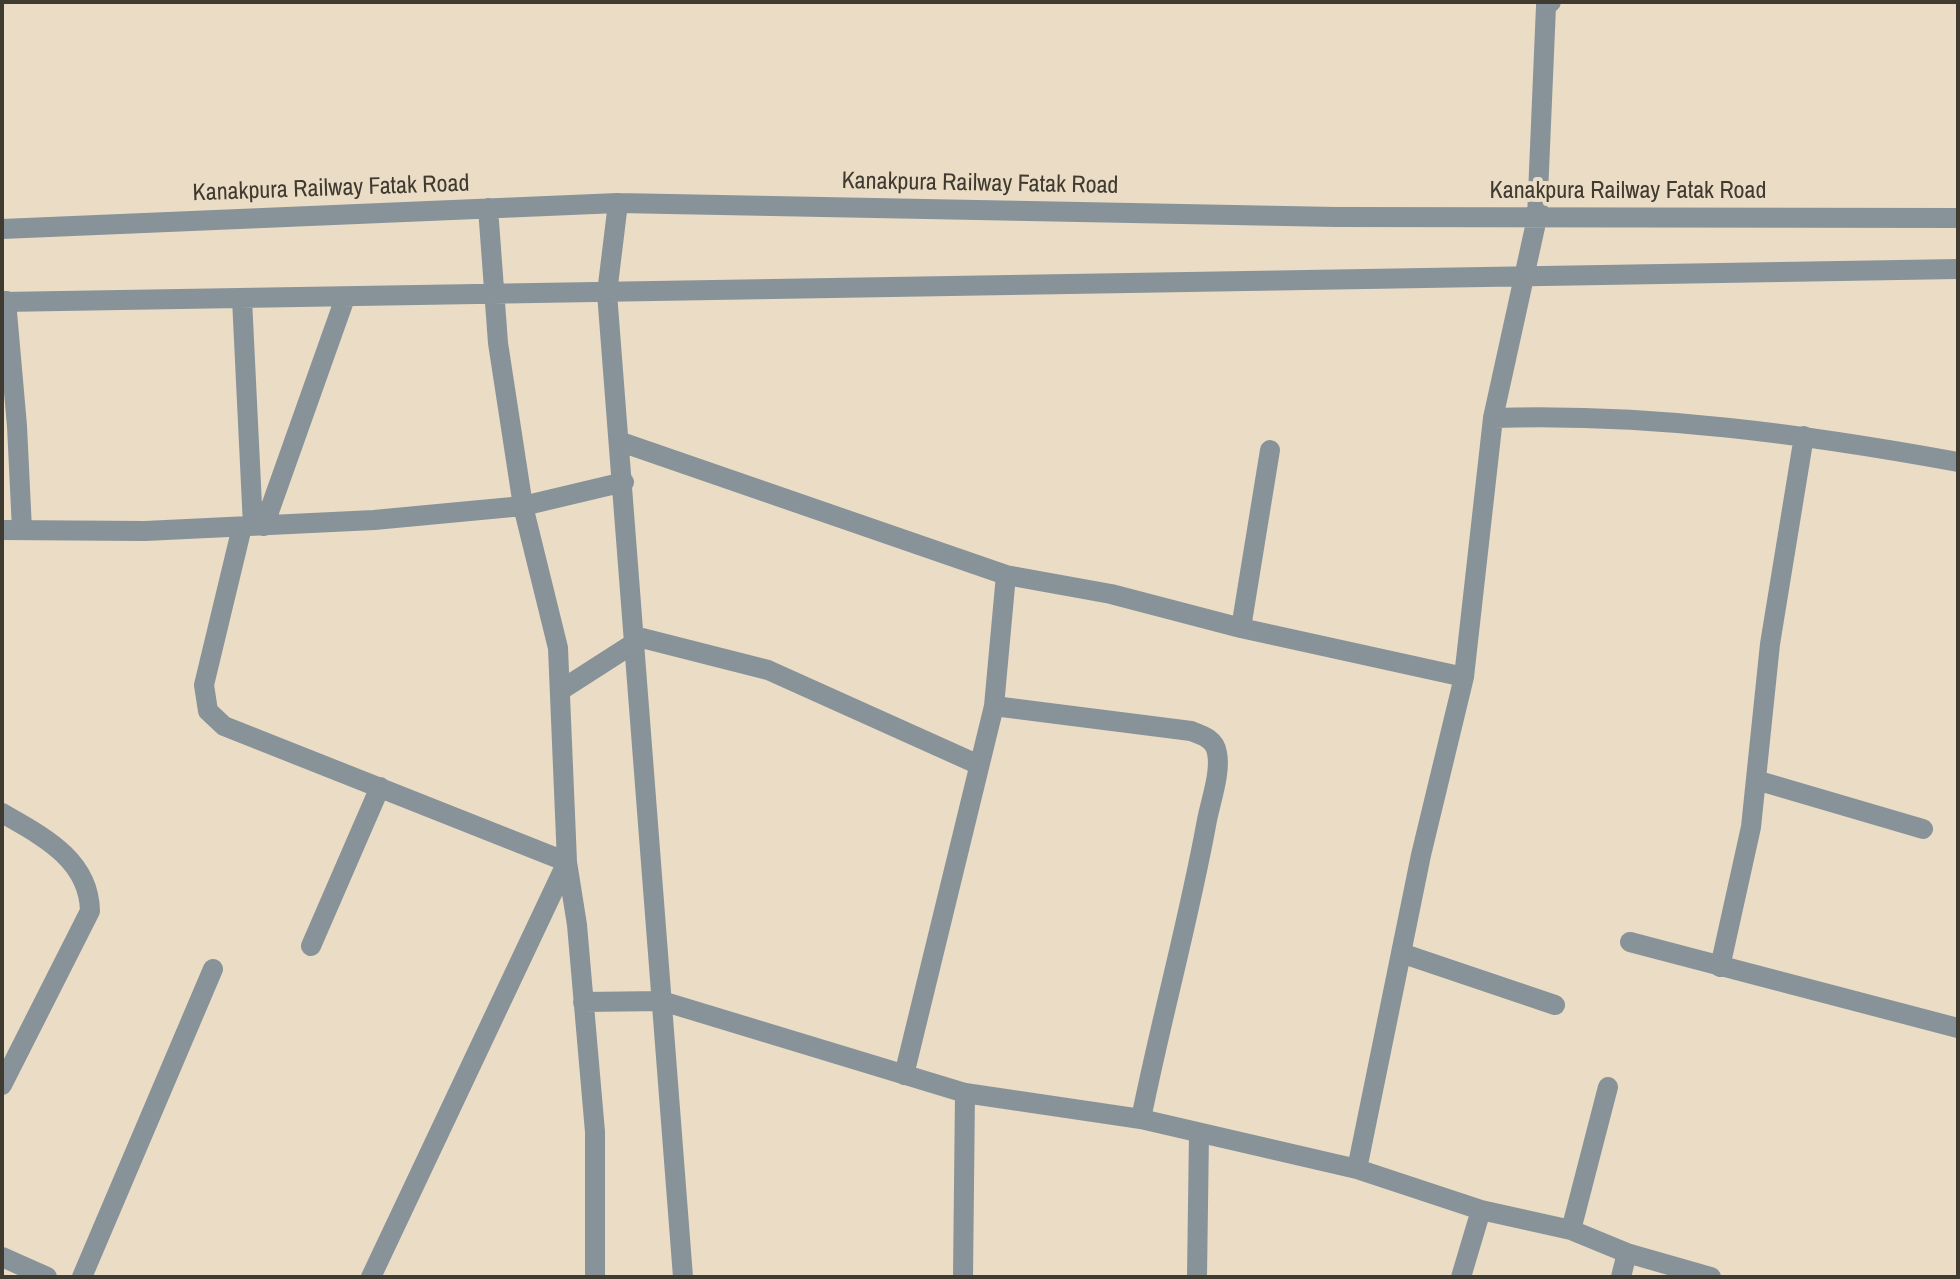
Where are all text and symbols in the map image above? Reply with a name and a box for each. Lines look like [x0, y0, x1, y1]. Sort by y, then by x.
street label: Kanakpura Railway Fatak Road [841, 167, 1119, 201]
street label: Kanakpura Railway Fatak Road [192, 170, 470, 208]
street label: Kanakpura Railway Fatak Road [1490, 178, 1766, 206]

